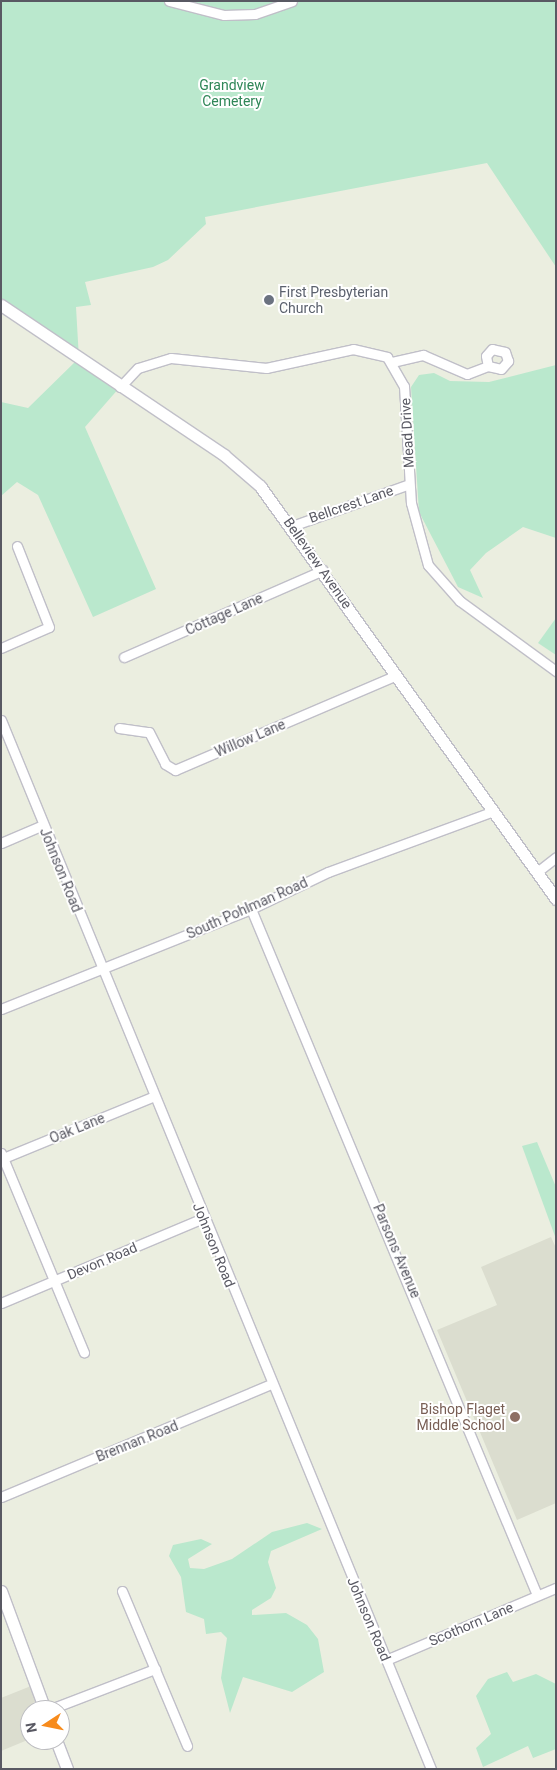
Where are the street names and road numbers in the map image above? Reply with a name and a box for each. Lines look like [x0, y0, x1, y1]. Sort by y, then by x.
street label: Mead Drive [397, 398, 417, 468]
street label: Bellcrest Lane [307, 482, 395, 526]
street label: Belleview Avenue [280, 514, 356, 612]
street label: Cottage Lane [183, 589, 265, 639]
street label: Willow Lane [212, 716, 288, 760]
street label: Johnson Road [36, 825, 86, 915]
street label: South Pohlman Road [184, 874, 310, 942]
street label: Oak Lane [47, 1109, 107, 1147]
street label: Johnson Road [189, 1200, 239, 1290]
street label: Parsons Avenue [370, 1201, 424, 1301]
street label: Devon Road [64, 1239, 140, 1283]
street label: Brennan Road [93, 1417, 181, 1465]
street label: Johnson Road [344, 1574, 394, 1664]
street label: Scothorn Lane [426, 1599, 516, 1649]

